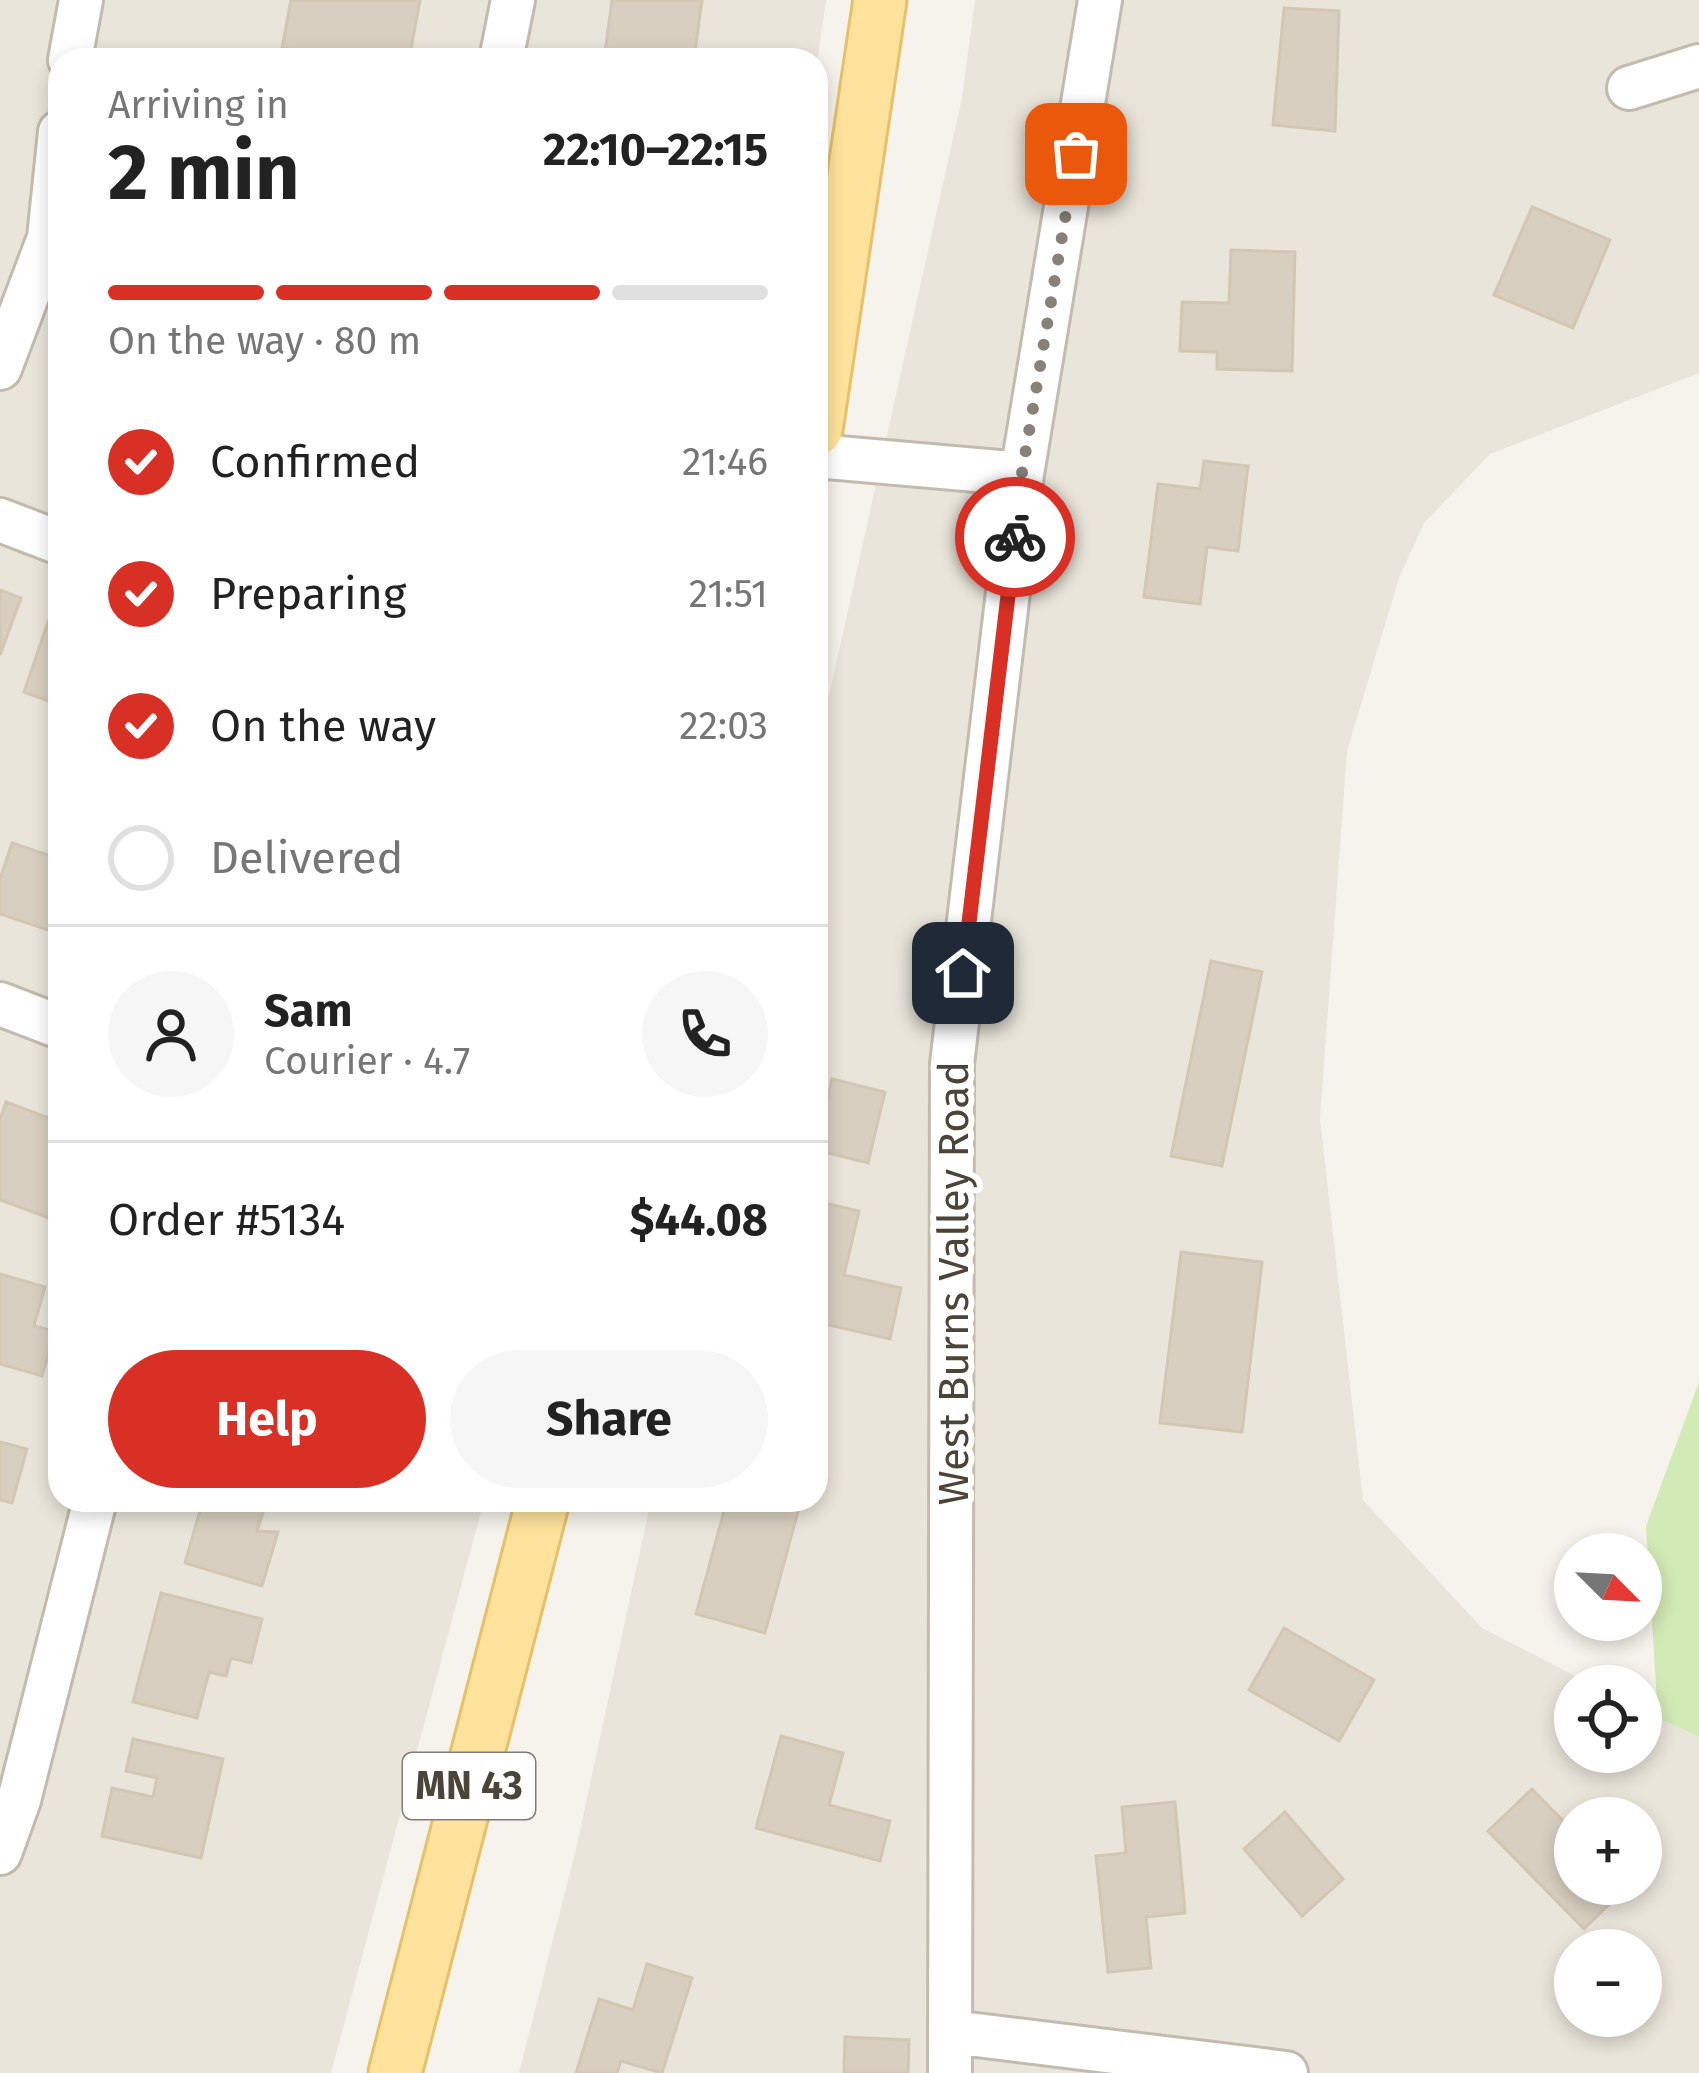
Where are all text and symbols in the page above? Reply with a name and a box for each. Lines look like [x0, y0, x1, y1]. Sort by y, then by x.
text: Arriving in [108, 82, 289, 128]
pin [1025, 103, 1127, 205]
icon: bag [1043, 121, 1109, 187]
text: 22:10–22:15 [543, 123, 768, 177]
text: 2 min [108, 126, 300, 220]
text: On the way · 80 m [108, 318, 421, 364]
icon: check [108, 429, 174, 495]
text: Confirmed [210, 435, 420, 489]
text: 21:46 [682, 439, 768, 485]
courier [955, 477, 1075, 597]
icon: bike [982, 504, 1048, 570]
icon: check [108, 561, 174, 627]
text: Preparing [210, 567, 406, 621]
text: 21:51 [689, 571, 768, 617]
icon: check [108, 693, 174, 759]
text: On the way [210, 699, 436, 753]
text: 22:03 [679, 703, 768, 749]
text: Delivered [210, 831, 403, 885]
pin [912, 922, 1014, 1024]
icon: home [930, 940, 996, 1006]
button: person [108, 971, 234, 1097]
button: phone [642, 971, 768, 1097]
text: Sam [264, 984, 352, 1038]
text: Courier · 4.7 [264, 1038, 470, 1084]
street label: West Burns Valley Road [929, 1061, 979, 1505]
text: Order #5134 [108, 1193, 345, 1247]
text: $44.08 [630, 1193, 768, 1247]
button: Help [108, 1350, 426, 1488]
button: Share [450, 1350, 768, 1488]
north arrow [1554, 1533, 1662, 1641]
map controls [1554, 1533, 1662, 2037]
button: locate [1554, 1665, 1662, 1773]
road number: MN 43 [403, 1753, 535, 1819]
button: + [1554, 1797, 1662, 1905]
button: − [1554, 1929, 1662, 2037]

